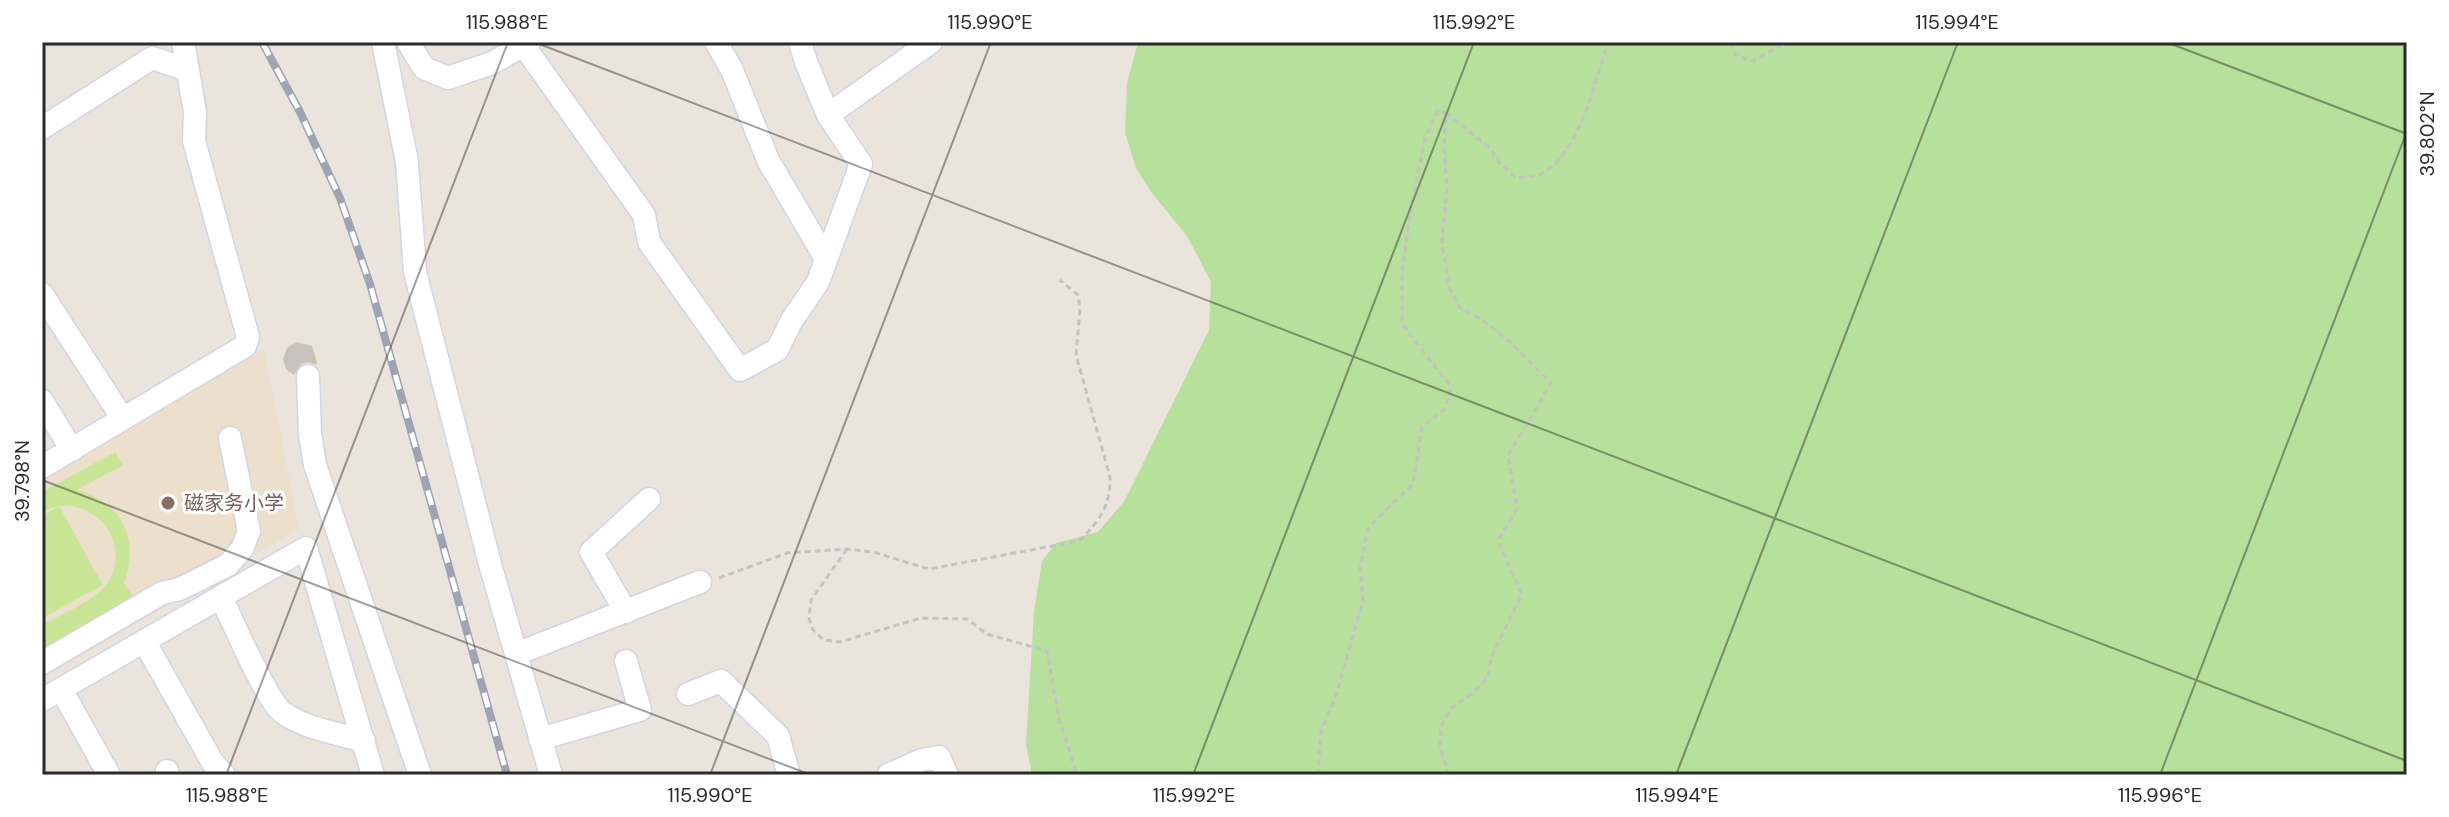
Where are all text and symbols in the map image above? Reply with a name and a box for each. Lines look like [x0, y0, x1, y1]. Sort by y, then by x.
text: 115.988°E [466, 9, 548, 35]
text: 115.990°E [948, 9, 1033, 35]
text: 115.992°E [1433, 9, 1515, 35]
text: 115.994°E [1915, 9, 1999, 35]
text: 39.802°N [2414, 92, 2440, 177]
text: 39.798°N [9, 440, 35, 522]
place label: 磁家务小学 [184, 490, 284, 516]
marker: 磁家务小学 [159, 494, 177, 512]
text: 115.988°E [186, 782, 268, 808]
text: 115.990°E [668, 782, 753, 808]
text: 115.992°E [1153, 782, 1235, 808]
text: 115.994°E [1635, 782, 1719, 808]
text: 115.996°E [2118, 782, 2202, 808]

